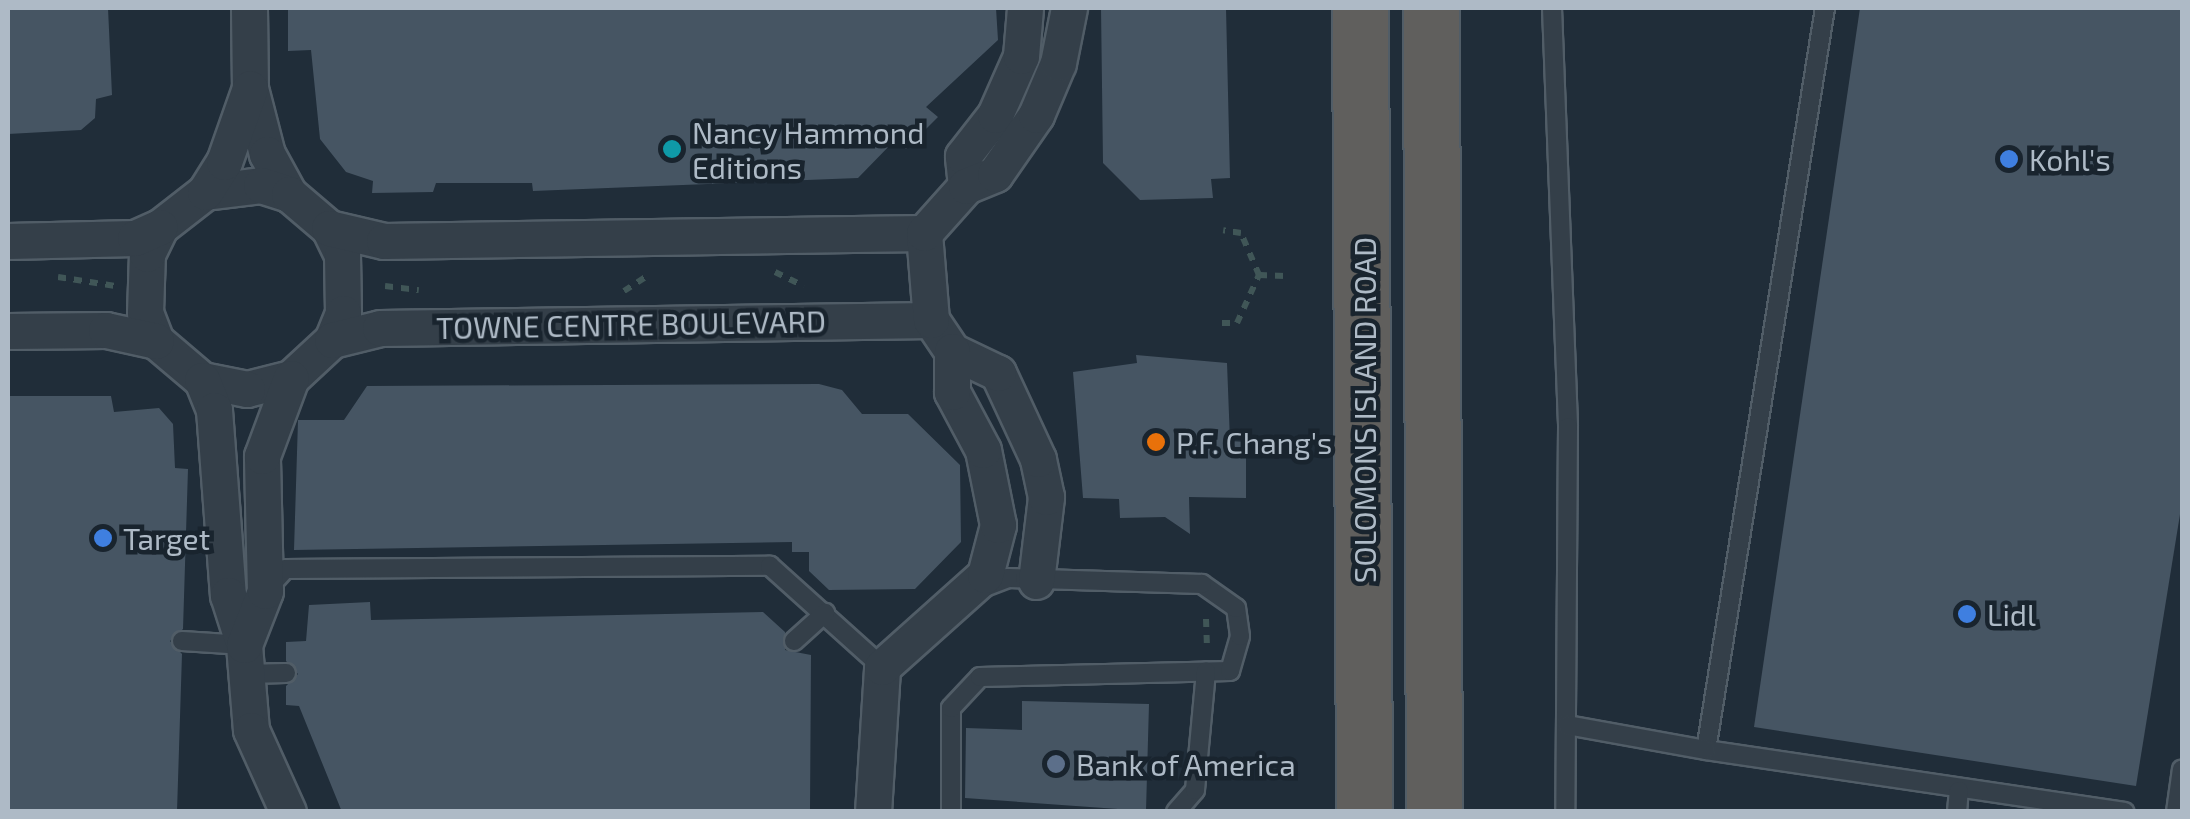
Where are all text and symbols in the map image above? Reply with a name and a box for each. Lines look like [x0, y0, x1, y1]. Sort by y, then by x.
place label: Nancy Hammond Editions [692, 114, 925, 184]
marker: Nancy Hammond Editions [661, 138, 683, 160]
place label: Kohl's [2029, 141, 2111, 177]
marker: Kohl's [1998, 148, 2020, 170]
street label: SOLOMONS ISLAND ROAD [1346, 237, 1382, 583]
street label: TOWNE CENTRE BOULEVARD [436, 303, 826, 345]
place label: P.F. Chang's [1176, 424, 1332, 460]
marker: P.F. Chang's [1145, 431, 1167, 453]
place label: Target [123, 520, 210, 556]
marker: Target [92, 527, 114, 549]
place label: Lidl [1987, 596, 2036, 632]
marker: Lidl [1956, 603, 1978, 625]
place label: Bank of America [1076, 746, 1297, 782]
marker: Bank of America [1045, 753, 1067, 775]

